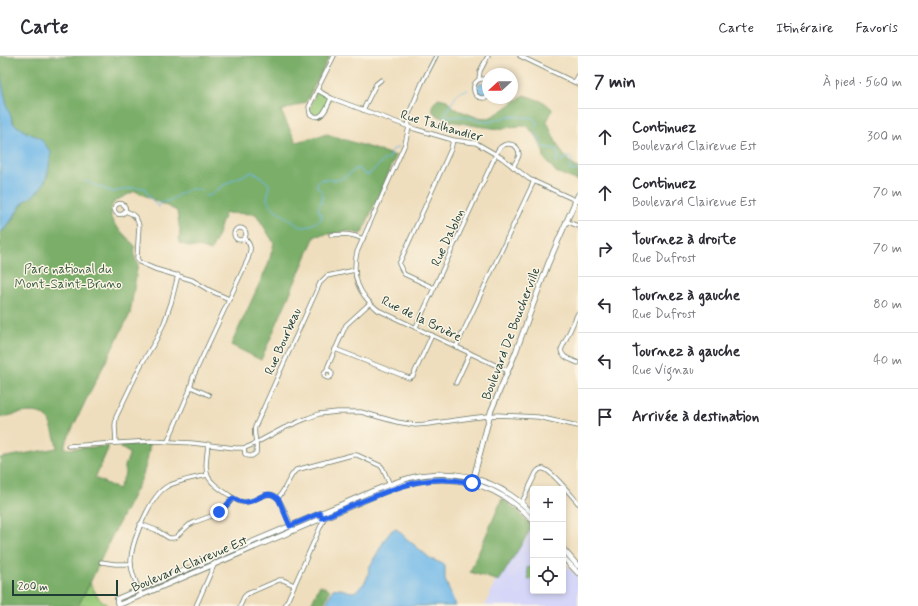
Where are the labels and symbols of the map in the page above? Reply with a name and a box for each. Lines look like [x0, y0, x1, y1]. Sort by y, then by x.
north arrow [482, 68, 518, 104]
street label: Rue Tailhandier [398, 107, 486, 147]
street label: Rue Dablon [428, 206, 469, 269]
park label: Parc national du Mont-Saint-Bruno [15, 261, 122, 293]
street label: Boulevard De Boucherville [478, 265, 545, 402]
street label: Rue de la Bruère [378, 293, 464, 346]
street label: Rue Bourbeau [261, 305, 306, 378]
route start [463, 474, 481, 492]
route end [210, 503, 228, 521]
street label: Boulevard Clairevue Est [129, 532, 250, 597]
scale bar [12, 578, 118, 597]

